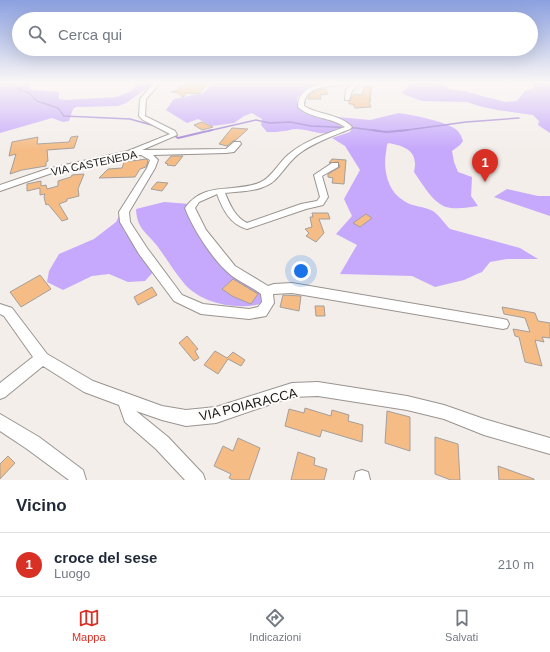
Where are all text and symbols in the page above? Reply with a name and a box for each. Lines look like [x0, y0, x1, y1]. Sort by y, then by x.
search box [12, 12, 538, 56]
icon: search [26, 23, 48, 45]
text: Cerca qui [58, 26, 122, 43]
street label: VIA CASTENEDA [50, 148, 139, 178]
pin: 1 [472, 149, 498, 182]
your location [291, 261, 311, 281]
street label: VIA POIARACCA [198, 385, 299, 424]
text: Vicino [16, 496, 67, 515]
text: croce del sese [54, 549, 157, 566]
text: 1 [25, 557, 33, 572]
text: 210 m [498, 557, 534, 572]
text: Luogo [54, 566, 90, 581]
tab: Mappa [72, 607, 106, 643]
tab: Indicazioni [249, 607, 301, 643]
tab: Salvati [445, 607, 478, 643]

